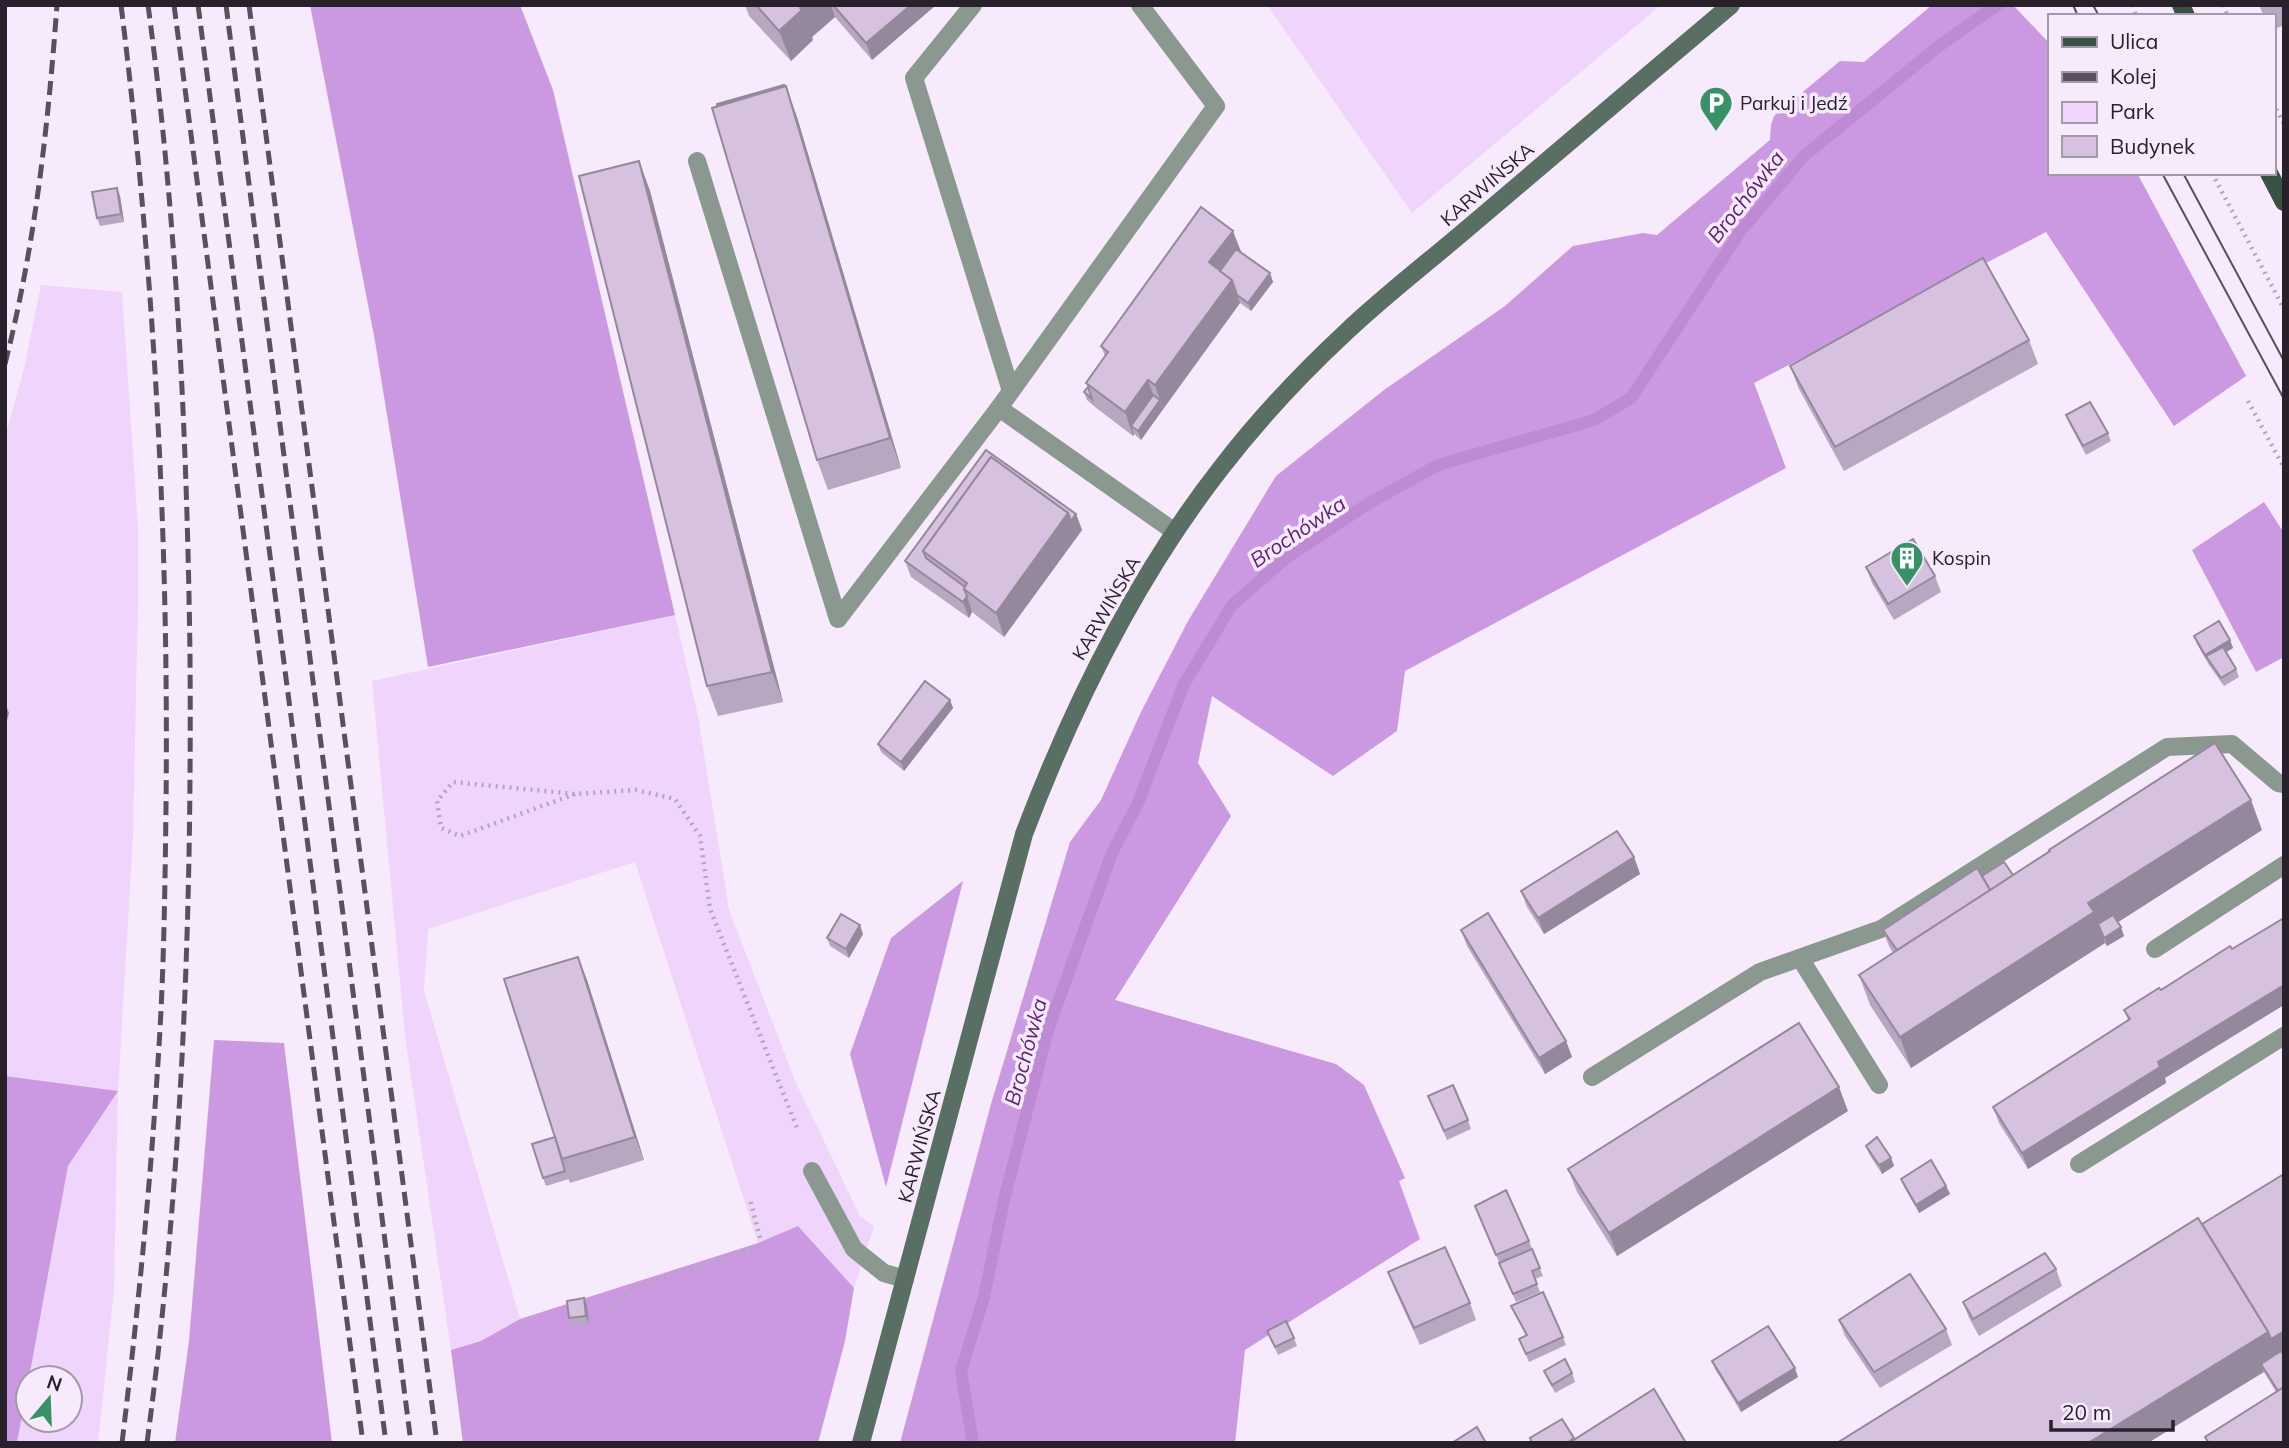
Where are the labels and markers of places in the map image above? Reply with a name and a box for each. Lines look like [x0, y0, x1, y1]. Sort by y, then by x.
parking icon: Parkuj i Jedź [1697, 84, 1735, 133]
place label: Parkuj i Jedź [1740, 91, 1848, 115]
building icon: Kospin [1888, 539, 1926, 588]
place label: Kospin [1932, 546, 1991, 570]

